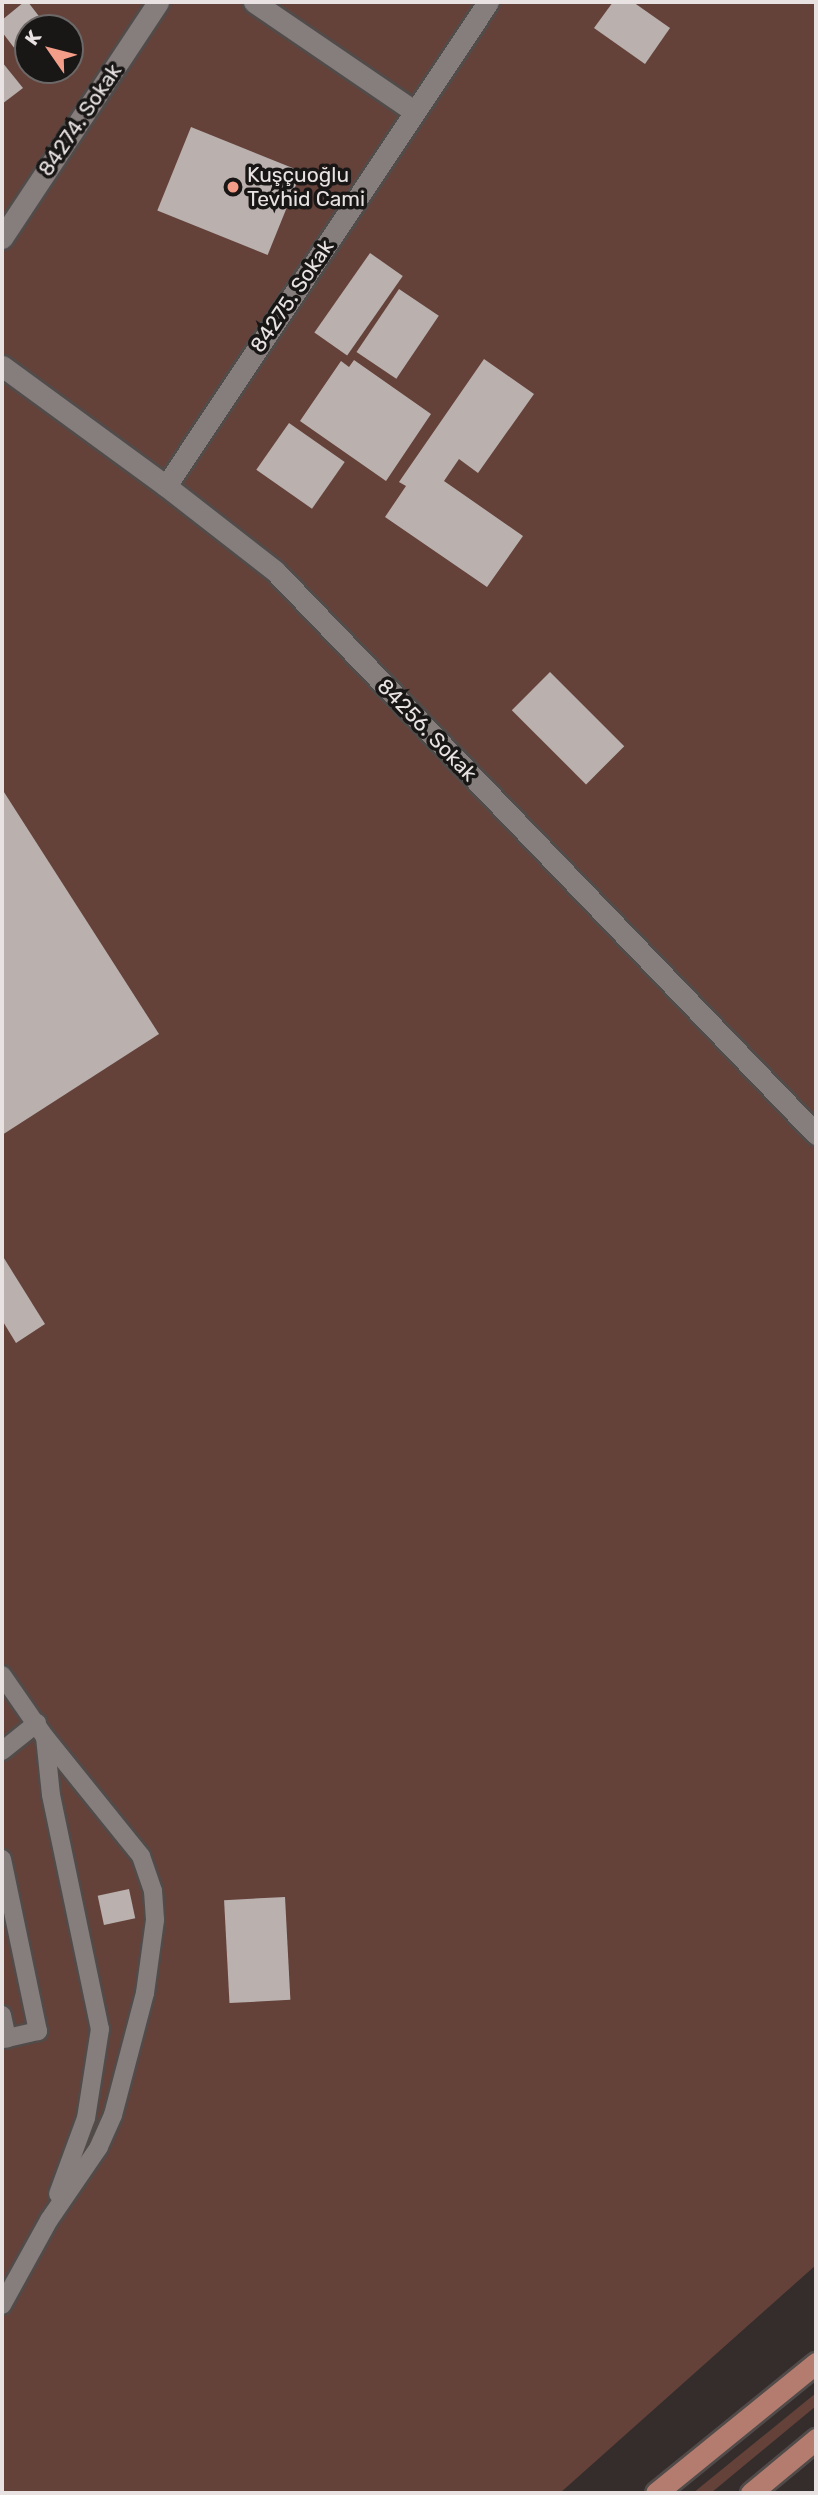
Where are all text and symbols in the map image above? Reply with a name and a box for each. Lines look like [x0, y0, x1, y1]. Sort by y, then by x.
north arrow [14, 14, 84, 84]
text: K [20, 26, 46, 50]
street label: 84274. Sokak [33, 59, 127, 181]
place label: Kuşçuoğlu Tevhid Cami [247, 162, 365, 212]
marker: Kuşçuoğlu Tevhid Cami [225, 179, 241, 195]
street label: 84275. Sokak [245, 235, 339, 357]
street label: 84256. Sokak [372, 674, 482, 786]

